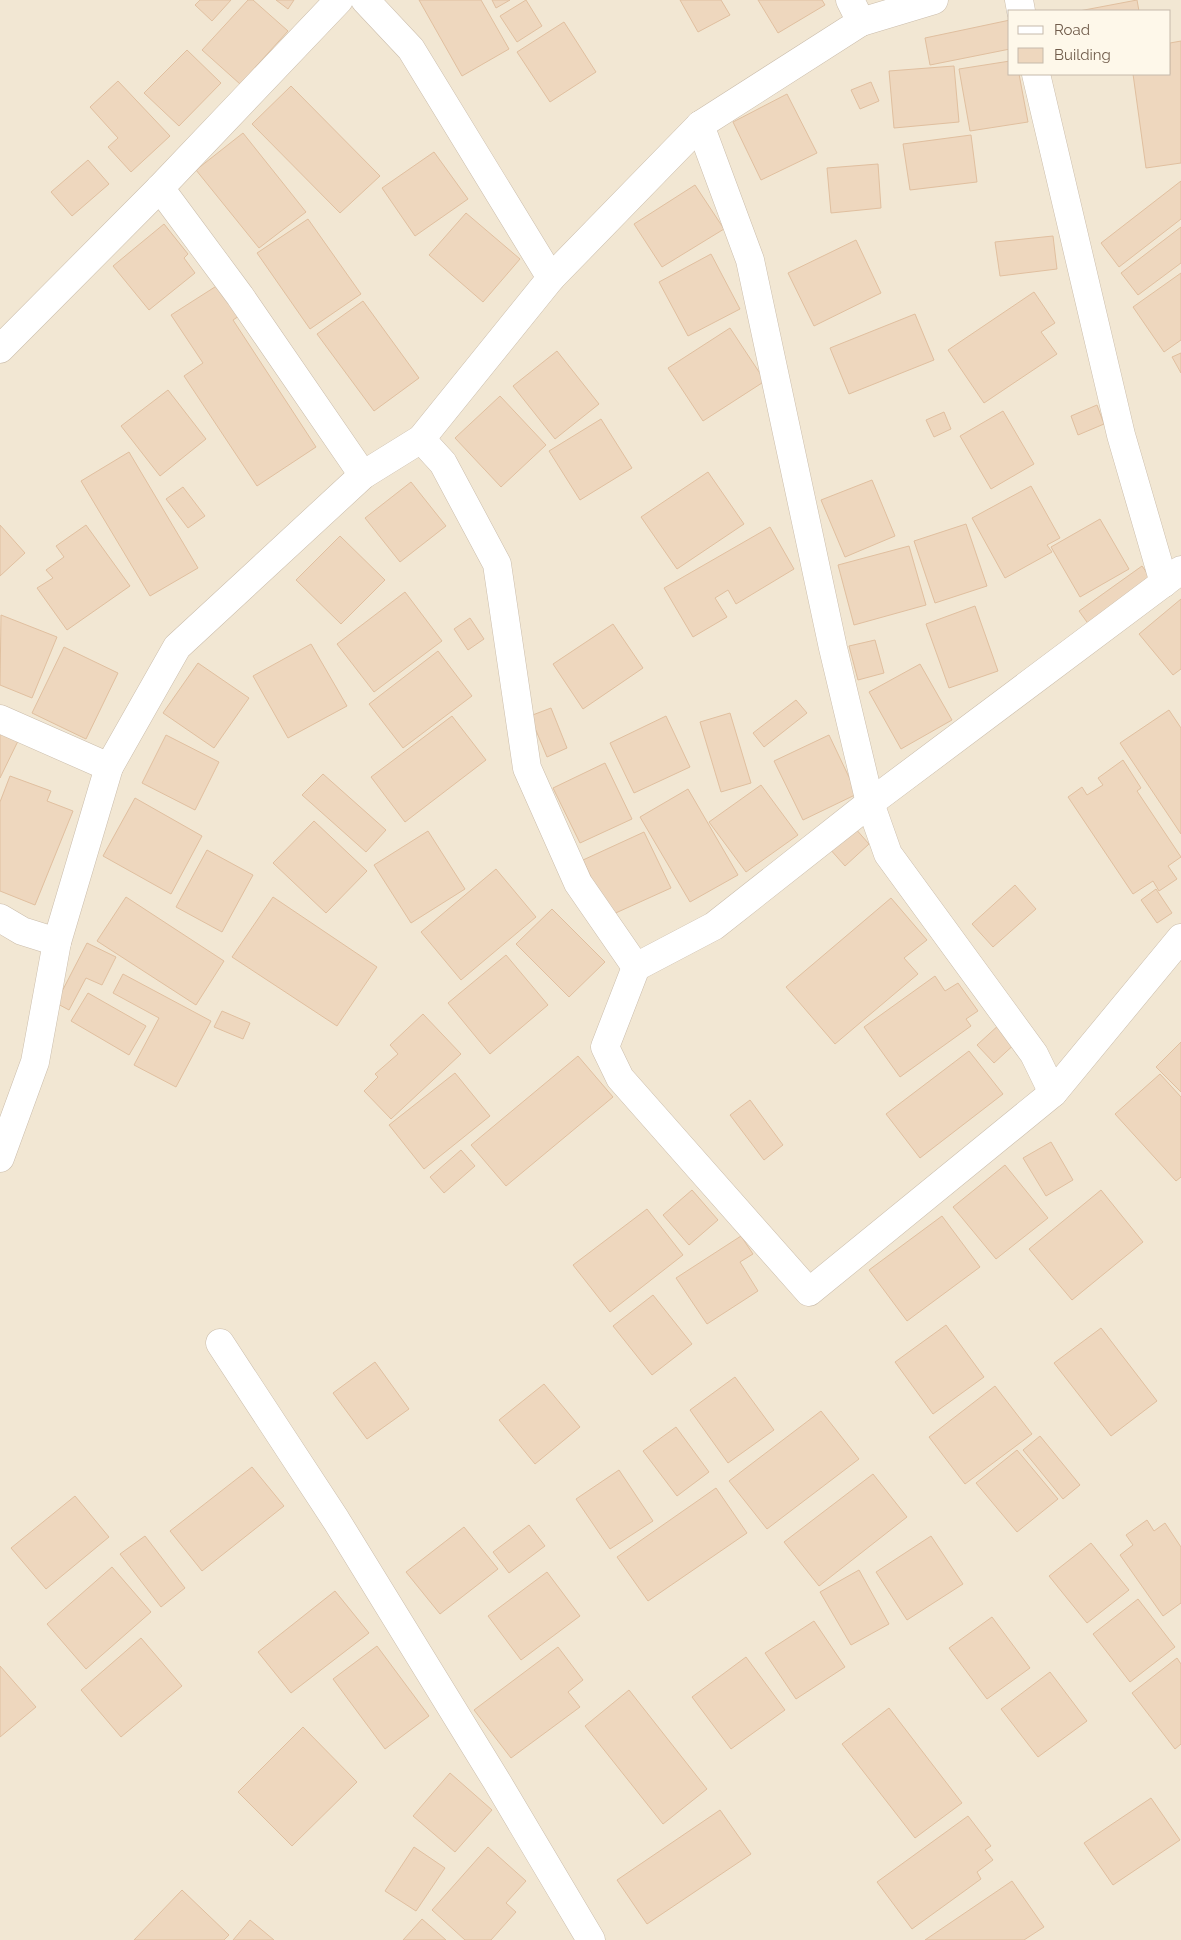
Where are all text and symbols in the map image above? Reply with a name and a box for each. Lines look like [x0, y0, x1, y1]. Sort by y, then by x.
legend [1008, 10, 1171, 75]
text: Road [1054, 21, 1090, 39]
text: Building [1054, 46, 1111, 64]

